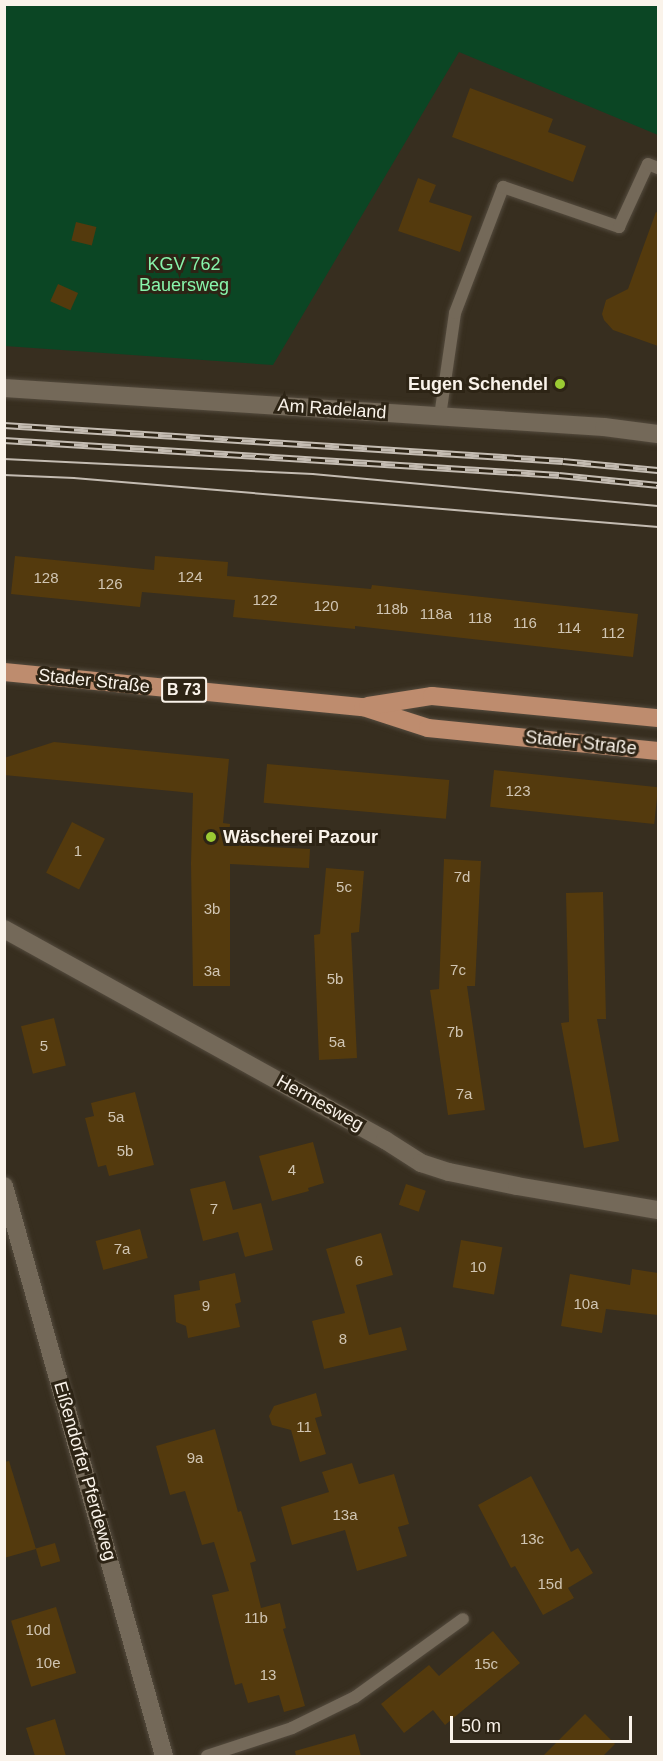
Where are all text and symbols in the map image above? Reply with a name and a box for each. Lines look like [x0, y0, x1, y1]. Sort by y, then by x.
park label: KGV 762 Bauersweg [139, 254, 229, 296]
place label: Eugen Schendel [408, 373, 548, 395]
marker: Eugen Schendel [553, 377, 567, 391]
street label: Am Radeland [277, 394, 387, 424]
house number: 124 [177, 568, 203, 586]
house number: 128 [33, 569, 59, 587]
house number: 126 [97, 575, 123, 593]
house number: 122 [252, 591, 278, 609]
house number: 120 [313, 597, 339, 615]
house number: 118b [376, 600, 408, 618]
house number: 118a [420, 605, 452, 623]
house number: 118 [468, 609, 492, 627]
house number: 116 [513, 614, 537, 632]
house number: 114 [557, 619, 581, 637]
house number: 112 [601, 624, 625, 642]
street label: Stader Straße [37, 664, 151, 698]
road number: B 73 [160, 677, 208, 703]
street label: Stader Straße [524, 726, 638, 760]
house number: 123 [505, 782, 531, 800]
place label: Wäscherei Pazour [223, 826, 378, 848]
marker: Wäscherei Pazour [204, 830, 218, 844]
house number: 1 [74, 842, 82, 860]
house number: 7d [454, 868, 470, 886]
house number: 5c [336, 878, 352, 896]
house number: 3b [204, 900, 220, 918]
house number: 7c [450, 961, 466, 979]
house number: 3a [204, 962, 220, 980]
house number: 5b [327, 970, 343, 988]
house number: 7b [447, 1023, 463, 1041]
house number: 5a [329, 1033, 345, 1051]
house number: 5 [40, 1037, 48, 1055]
street label: Hermesweg [273, 1070, 367, 1136]
house number: 7a [456, 1085, 472, 1103]
house number: 5a [108, 1108, 124, 1126]
house number: 5b [117, 1142, 133, 1160]
house number: 4 [288, 1161, 296, 1179]
house number: 7 [210, 1200, 218, 1218]
house number: 7a [114, 1240, 130, 1258]
house number: 6 [355, 1252, 363, 1270]
house number: 10 [470, 1258, 486, 1276]
house number: 10a [573, 1295, 599, 1313]
house number: 9 [202, 1297, 210, 1315]
house number: 8 [339, 1330, 347, 1348]
street label: Eißendorfer Pferdeweg [49, 1379, 121, 1563]
house number: 11 [296, 1418, 312, 1436]
house number: 9a [187, 1449, 203, 1467]
house number: 13a [332, 1506, 358, 1524]
house number: 13c [520, 1530, 544, 1548]
house number: 15d [537, 1575, 563, 1593]
house number: 11b [244, 1609, 268, 1627]
house number: 10d [25, 1621, 51, 1639]
house number: 10e [35, 1654, 61, 1672]
house number: 15c [474, 1655, 498, 1673]
house number: 13 [260, 1666, 276, 1684]
scale bar [453, 1704, 634, 1742]
text: 50 m [461, 1716, 501, 1736]

